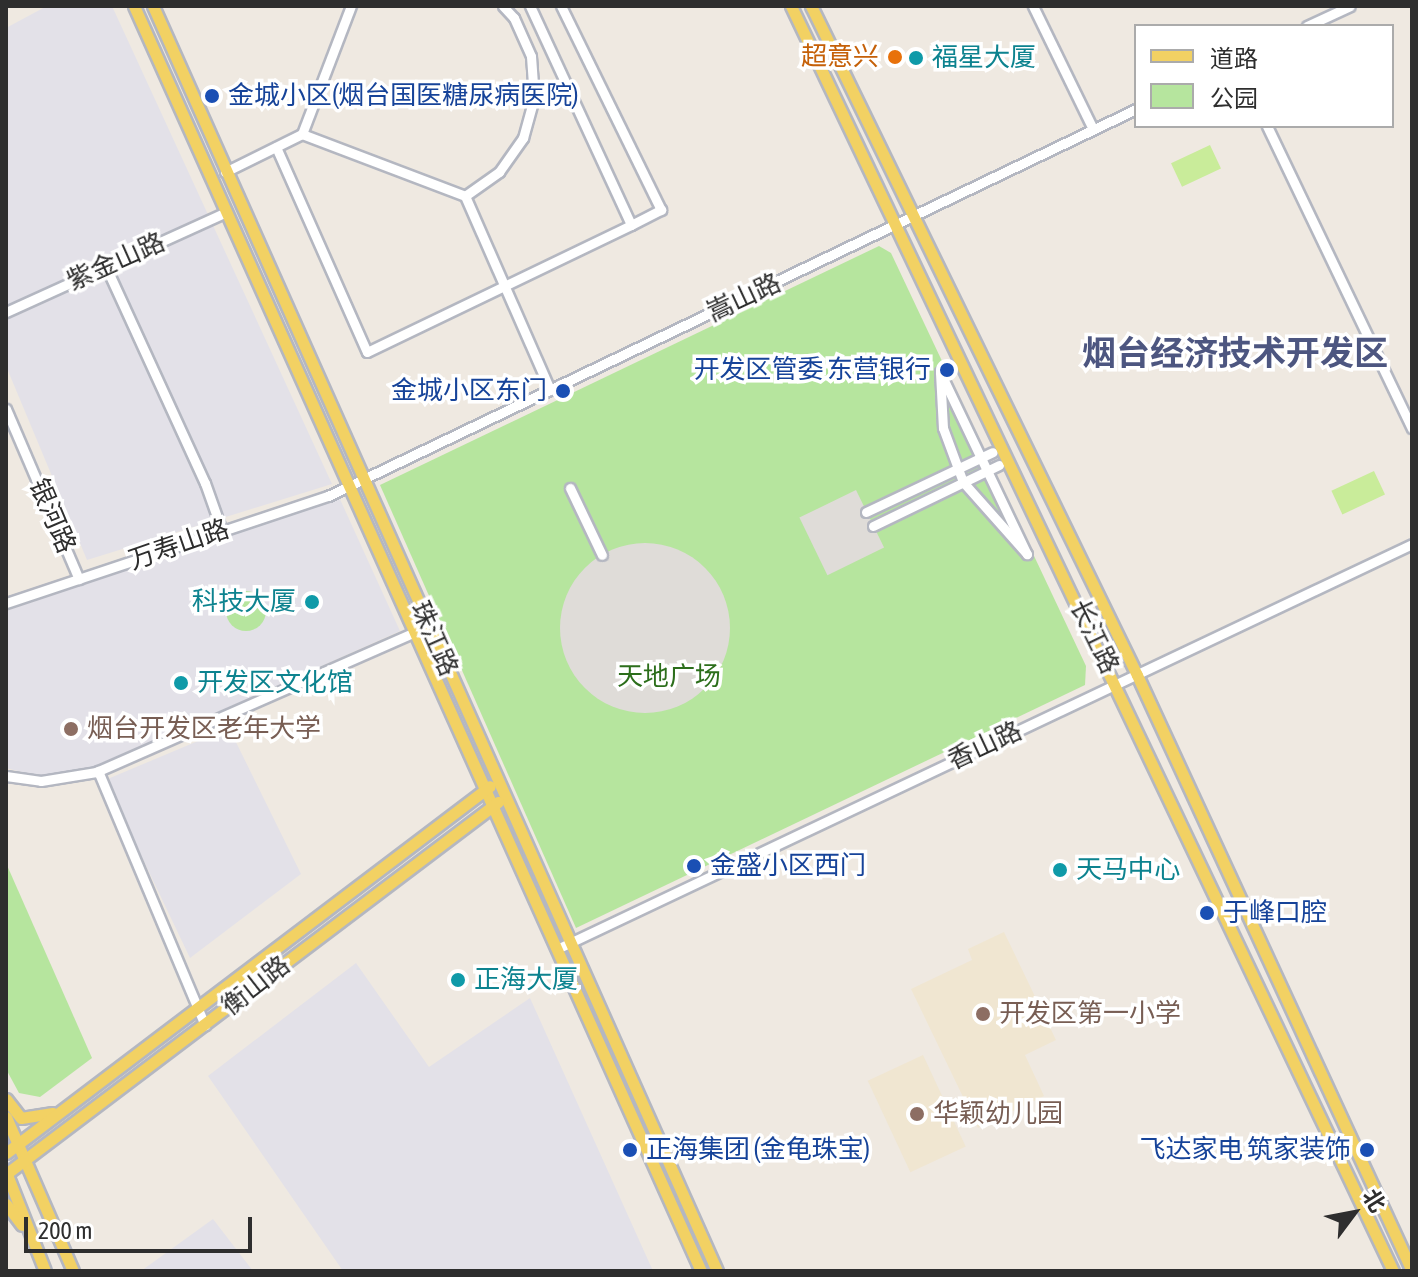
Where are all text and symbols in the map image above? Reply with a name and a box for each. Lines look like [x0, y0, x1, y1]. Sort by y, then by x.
legend [1134, 24, 1394, 128]
place label: 超意兴 [801, 41, 879, 73]
place label: 福星大厦 [932, 42, 1036, 74]
text: 道路 [1210, 45, 1258, 72]
marker: 超意兴 [886, 48, 904, 66]
marker: 福星大厦 [907, 49, 925, 67]
place label: 金城小区(烟台国医糖尿病医院) [228, 80, 578, 112]
text: 公园 [1210, 85, 1258, 112]
marker: 金城小区(烟台国医糖尿病医院) [203, 87, 221, 105]
street label: 紫金山路 [62, 227, 170, 297]
street label: 嵩山路 [702, 267, 786, 329]
district label: 烟台经济技术开发区 [1082, 333, 1388, 373]
place label: 开发区管委 东营银行 [693, 354, 931, 386]
marker: 开发区管委 东营银行 [938, 361, 956, 379]
place label: 金城小区东门 [391, 375, 547, 407]
marker: 金城小区东门 [554, 382, 572, 400]
street label: 银河路 [22, 474, 82, 558]
street label: 万寿山路 [125, 513, 233, 577]
place label: 科技大厦 [192, 586, 296, 618]
marker: 科技大厦 [303, 593, 321, 611]
street label: 长江路 [1063, 595, 1125, 679]
street label: 珠江路 [404, 597, 464, 681]
park label: 天地广场 [617, 661, 721, 693]
place label: 开发区文化馆 [197, 667, 353, 699]
marker: 开发区文化馆 [172, 674, 190, 692]
place label: 烟台开发区老年大学 [87, 713, 321, 745]
street label: 香山路 [943, 715, 1027, 777]
marker: 烟台开发区老年大学 [62, 720, 80, 738]
place label: 金盛小区西门 [710, 850, 866, 882]
place label: 天马中心 [1076, 854, 1180, 886]
marker: 金盛小区西门 [685, 857, 703, 875]
marker: 天马中心 [1051, 861, 1069, 879]
place label: 于峰口腔 [1223, 897, 1327, 929]
marker: 于峰口腔 [1198, 904, 1216, 922]
street label: 衡山路 [216, 950, 296, 1022]
place label: 正海大厦 [474, 964, 578, 996]
marker: 正海大厦 [449, 971, 467, 989]
place label: 开发区第一小学 [999, 998, 1181, 1030]
marker: 开发区第一小学 [974, 1005, 992, 1023]
place label: 华颖幼儿园 [933, 1098, 1063, 1130]
marker: 华颖幼儿园 [908, 1105, 926, 1123]
place label: 正海集团 (金龟珠宝) [646, 1134, 870, 1166]
place label: 飞达家电 筑家装饰 [1139, 1134, 1351, 1166]
marker: 正海集团 (金龟珠宝) [621, 1141, 639, 1159]
marker: 飞达家电 筑家装饰 [1358, 1141, 1376, 1159]
north arrow [1314, 1173, 1394, 1253]
text: 北 [1357, 1184, 1391, 1216]
scale bar [28, 1201, 256, 1251]
text: 200 m [38, 1217, 92, 1244]

